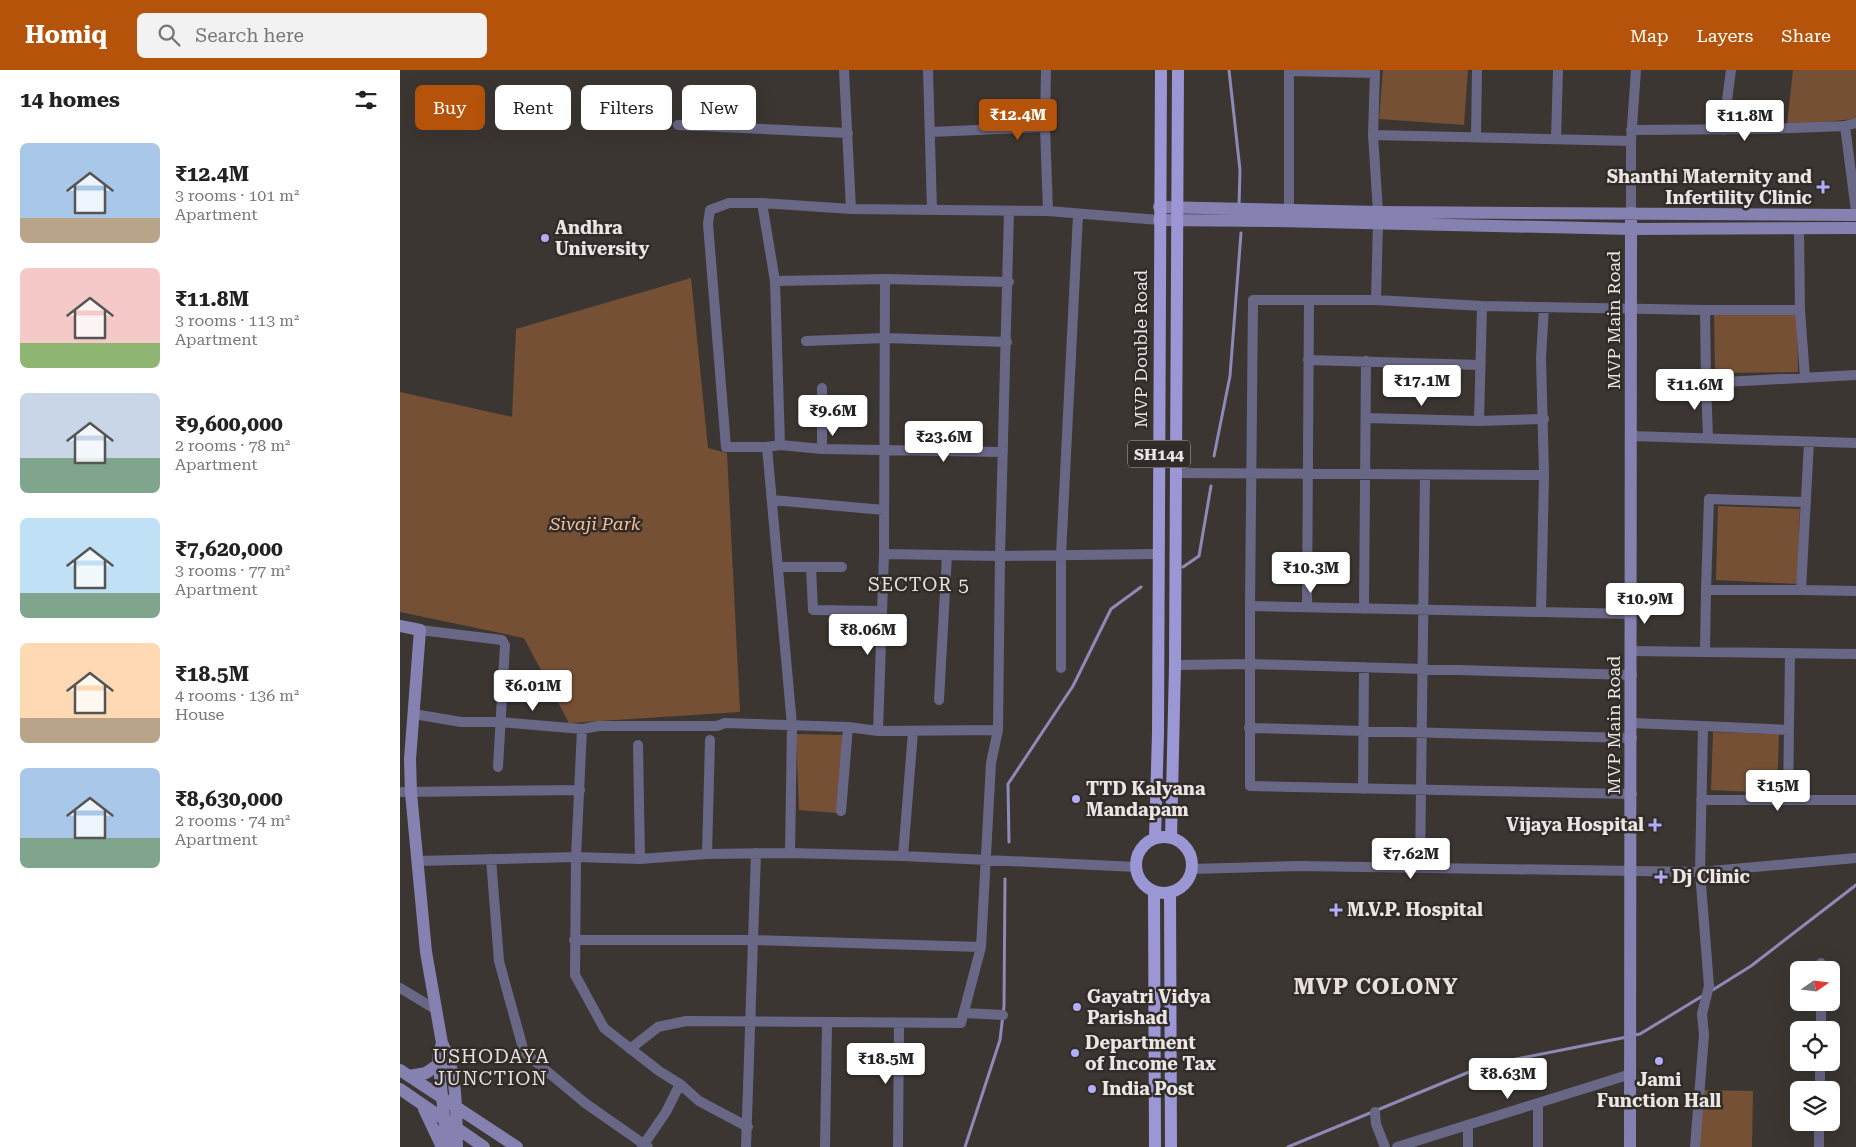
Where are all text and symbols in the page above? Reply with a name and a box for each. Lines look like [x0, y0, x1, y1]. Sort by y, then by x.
search box [137, 13, 487, 58]
text: Homiq [25, 21, 107, 49]
icon: search [155, 21, 183, 49]
text: Search here [195, 24, 304, 47]
text: Map [1630, 25, 1669, 46]
text: Layers [1697, 25, 1753, 46]
text: Share [1781, 25, 1831, 46]
chip: Buy [415, 85, 485, 130]
chip: Rent [495, 85, 571, 130]
chip: Filters [581, 85, 672, 130]
chip: New [682, 85, 756, 130]
icon: filters [352, 86, 380, 114]
text: 14 homes [20, 88, 120, 112]
pin: ₹12.4M [977, 98, 1059, 141]
pin: ₹11.8M [1704, 100, 1786, 142]
text: ₹12.4M [990, 105, 1046, 124]
text: ₹11.8M [1717, 106, 1773, 125]
text: ₹12.4M [175, 162, 249, 186]
icon: home [60, 163, 120, 223]
place label: Shanthi Maternity and Infertility Clinic [1607, 166, 1812, 208]
marker: Shanthi Maternity and Infertility Clinic [1816, 180, 1830, 194]
text: 3 rooms · 101 m² [175, 186, 299, 205]
text: Apartment [175, 205, 258, 224]
place label: Andhra University [555, 217, 649, 259]
marker: Andhra University [539, 232, 551, 244]
street label: MVP Main Road [1603, 250, 1624, 389]
street label: MVP Double Road [1130, 270, 1151, 428]
text: ₹11.8M [175, 287, 249, 311]
icon: home [60, 288, 120, 348]
text: 3 rooms · 113 m² [175, 311, 299, 330]
text: Apartment [175, 330, 258, 349]
pin: ₹17.1M [1381, 364, 1463, 407]
pin: ₹11.6M [1654, 368, 1736, 411]
text: ₹17.1M [1394, 371, 1450, 390]
text: ₹11.6M [1667, 375, 1723, 394]
pin: ₹9.6M [798, 394, 868, 437]
text: ₹9.6M [809, 401, 857, 420]
text: ₹9,600,000 [175, 412, 283, 436]
icon: home [60, 413, 120, 473]
pin: ₹23.6M [903, 420, 985, 463]
text: ₹23.6M [916, 427, 972, 446]
text: 2 rooms · 78 m² [175, 436, 290, 455]
road number: SH144 [1128, 440, 1190, 468]
text: Apartment [175, 455, 258, 474]
park label: Sivaji Park [548, 513, 641, 534]
text: ₹7,620,000 [175, 537, 283, 561]
icon: home [60, 538, 120, 598]
pin: ₹10.3M [1270, 552, 1352, 594]
text: ₹10.3M [1283, 558, 1339, 577]
text: 3 rooms · 77 m² [175, 561, 290, 580]
district label: SECTOR 5 [868, 573, 970, 596]
text: Apartment [175, 580, 258, 599]
pin: ₹10.9M [1604, 582, 1686, 625]
text: ₹10.9M [1617, 589, 1673, 608]
pin: ₹8.06M [827, 614, 909, 656]
text: ₹8.06M [840, 620, 896, 639]
street label: MVP Main Road [1603, 655, 1624, 794]
text: ₹18.5M [175, 662, 249, 686]
icon: home [60, 663, 120, 723]
pin: ₹6.01M [492, 670, 574, 712]
text: ₹6.01M [505, 676, 561, 695]
text: 4 rooms · 136 m² [175, 686, 299, 705]
text: House [175, 705, 224, 724]
pin: ₹15M [1748, 770, 1808, 812]
text: ₹15M [1757, 776, 1799, 795]
place label: TTD Kalyana Mandapam [1086, 778, 1206, 820]
text: ₹8,630,000 [175, 787, 283, 811]
icon: home [60, 788, 120, 848]
marker: TTD Kalyana Mandapam [1070, 793, 1082, 805]
text: 2 rooms · 74 m² [175, 811, 290, 830]
place label: Vijaya Hospital [1506, 814, 1644, 835]
marker: Vijaya Hospital [1648, 818, 1662, 832]
text: Apartment [175, 830, 258, 849]
pin: ₹7.62M [1370, 838, 1452, 880]
text: ₹7.62M [1383, 844, 1439, 863]
place label: Dj Clinic [1672, 866, 1750, 887]
marker: Dj Clinic [1654, 870, 1668, 884]
place label: M.V.P. Hospital [1347, 899, 1483, 920]
marker: M.V.P. Hospital [1329, 903, 1343, 917]
north arrow [1790, 961, 1840, 1011]
map controls [1790, 961, 1840, 1131]
district label: MVP COLONY [1294, 974, 1458, 999]
place label: Gayatri Vidya Parishad [1087, 986, 1211, 1028]
marker: Gayatri Vidya Parishad [1071, 1001, 1083, 1013]
button: locate [1790, 1021, 1840, 1071]
place label: Department of Income Tax [1085, 1032, 1216, 1074]
pin: ₹18.5M [845, 1042, 927, 1085]
district label: USHODAYA JUNCTION [432, 1045, 550, 1090]
marker: Department of Income Tax [1069, 1047, 1081, 1059]
text: ₹18.5M [858, 1049, 914, 1068]
marker: Jami Function Hall [1653, 1055, 1665, 1067]
pin: ₹8.63M [1467, 1058, 1549, 1100]
text: ₹8.63M [1480, 1064, 1536, 1083]
place label: Jami Function Hall [1597, 1069, 1721, 1111]
place label: India Post [1102, 1078, 1194, 1099]
button: layers [1790, 1081, 1840, 1131]
marker: India Post [1086, 1083, 1098, 1095]

